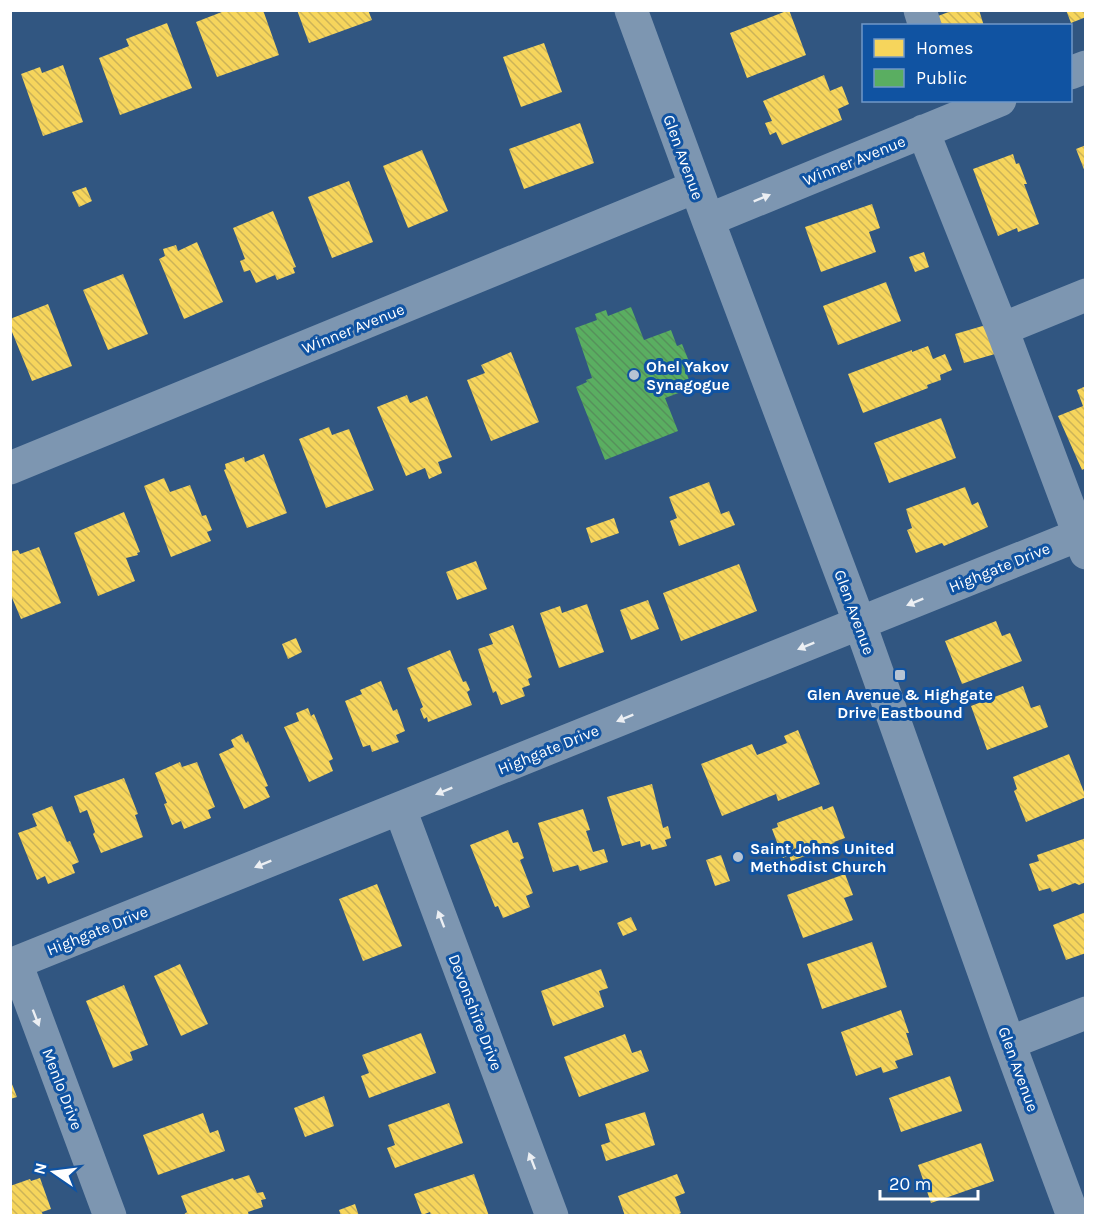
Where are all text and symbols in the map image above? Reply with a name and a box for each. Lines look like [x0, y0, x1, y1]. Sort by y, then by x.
legend [862, 24, 1072, 102]
text: Homes [916, 37, 973, 59]
text: Public [916, 67, 967, 89]
street label: Glen Avenue [659, 112, 708, 202]
street label: Winner Avenue [800, 131, 908, 190]
one-way arrow [753, 193, 771, 203]
street label: Winner Avenue [299, 299, 407, 358]
place label: Ohel Yakov Synagogue [646, 357, 730, 394]
marker: Ohel Yakov Synagogue [627, 368, 641, 382]
street label: Highgate Drive [946, 539, 1053, 596]
street label: Glen Avenue [830, 567, 879, 657]
one-way arrow [905, 597, 923, 607]
one-way arrow [797, 642, 815, 651]
marker: Glen Avenue & Highgate Drive Eastbound [893, 668, 907, 682]
place label: Glen Avenue & Highgate Drive Eastbound [807, 685, 993, 722]
one-way arrow [616, 714, 634, 723]
street label: Highgate Drive [495, 721, 602, 778]
one-way arrow [435, 787, 453, 796]
place label: Saint Johns United Methodist Church [750, 839, 895, 876]
marker: Saint Johns United Methodist Church [731, 850, 745, 864]
one-way arrow [254, 860, 272, 869]
street label: Highgate Drive [44, 902, 151, 959]
one-way arrow [436, 910, 445, 928]
street label: Devonshire Drive [445, 951, 506, 1073]
one-way arrow [32, 1009, 42, 1027]
street label: Glen Avenue [994, 1024, 1043, 1114]
street label: Menlo Drive [38, 1046, 87, 1133]
north arrow [24, 1142, 84, 1202]
one-way arrow [526, 1152, 536, 1170]
text: N [29, 1161, 51, 1176]
scale bar [880, 1163, 978, 1201]
text: 20 m [889, 1173, 931, 1195]

